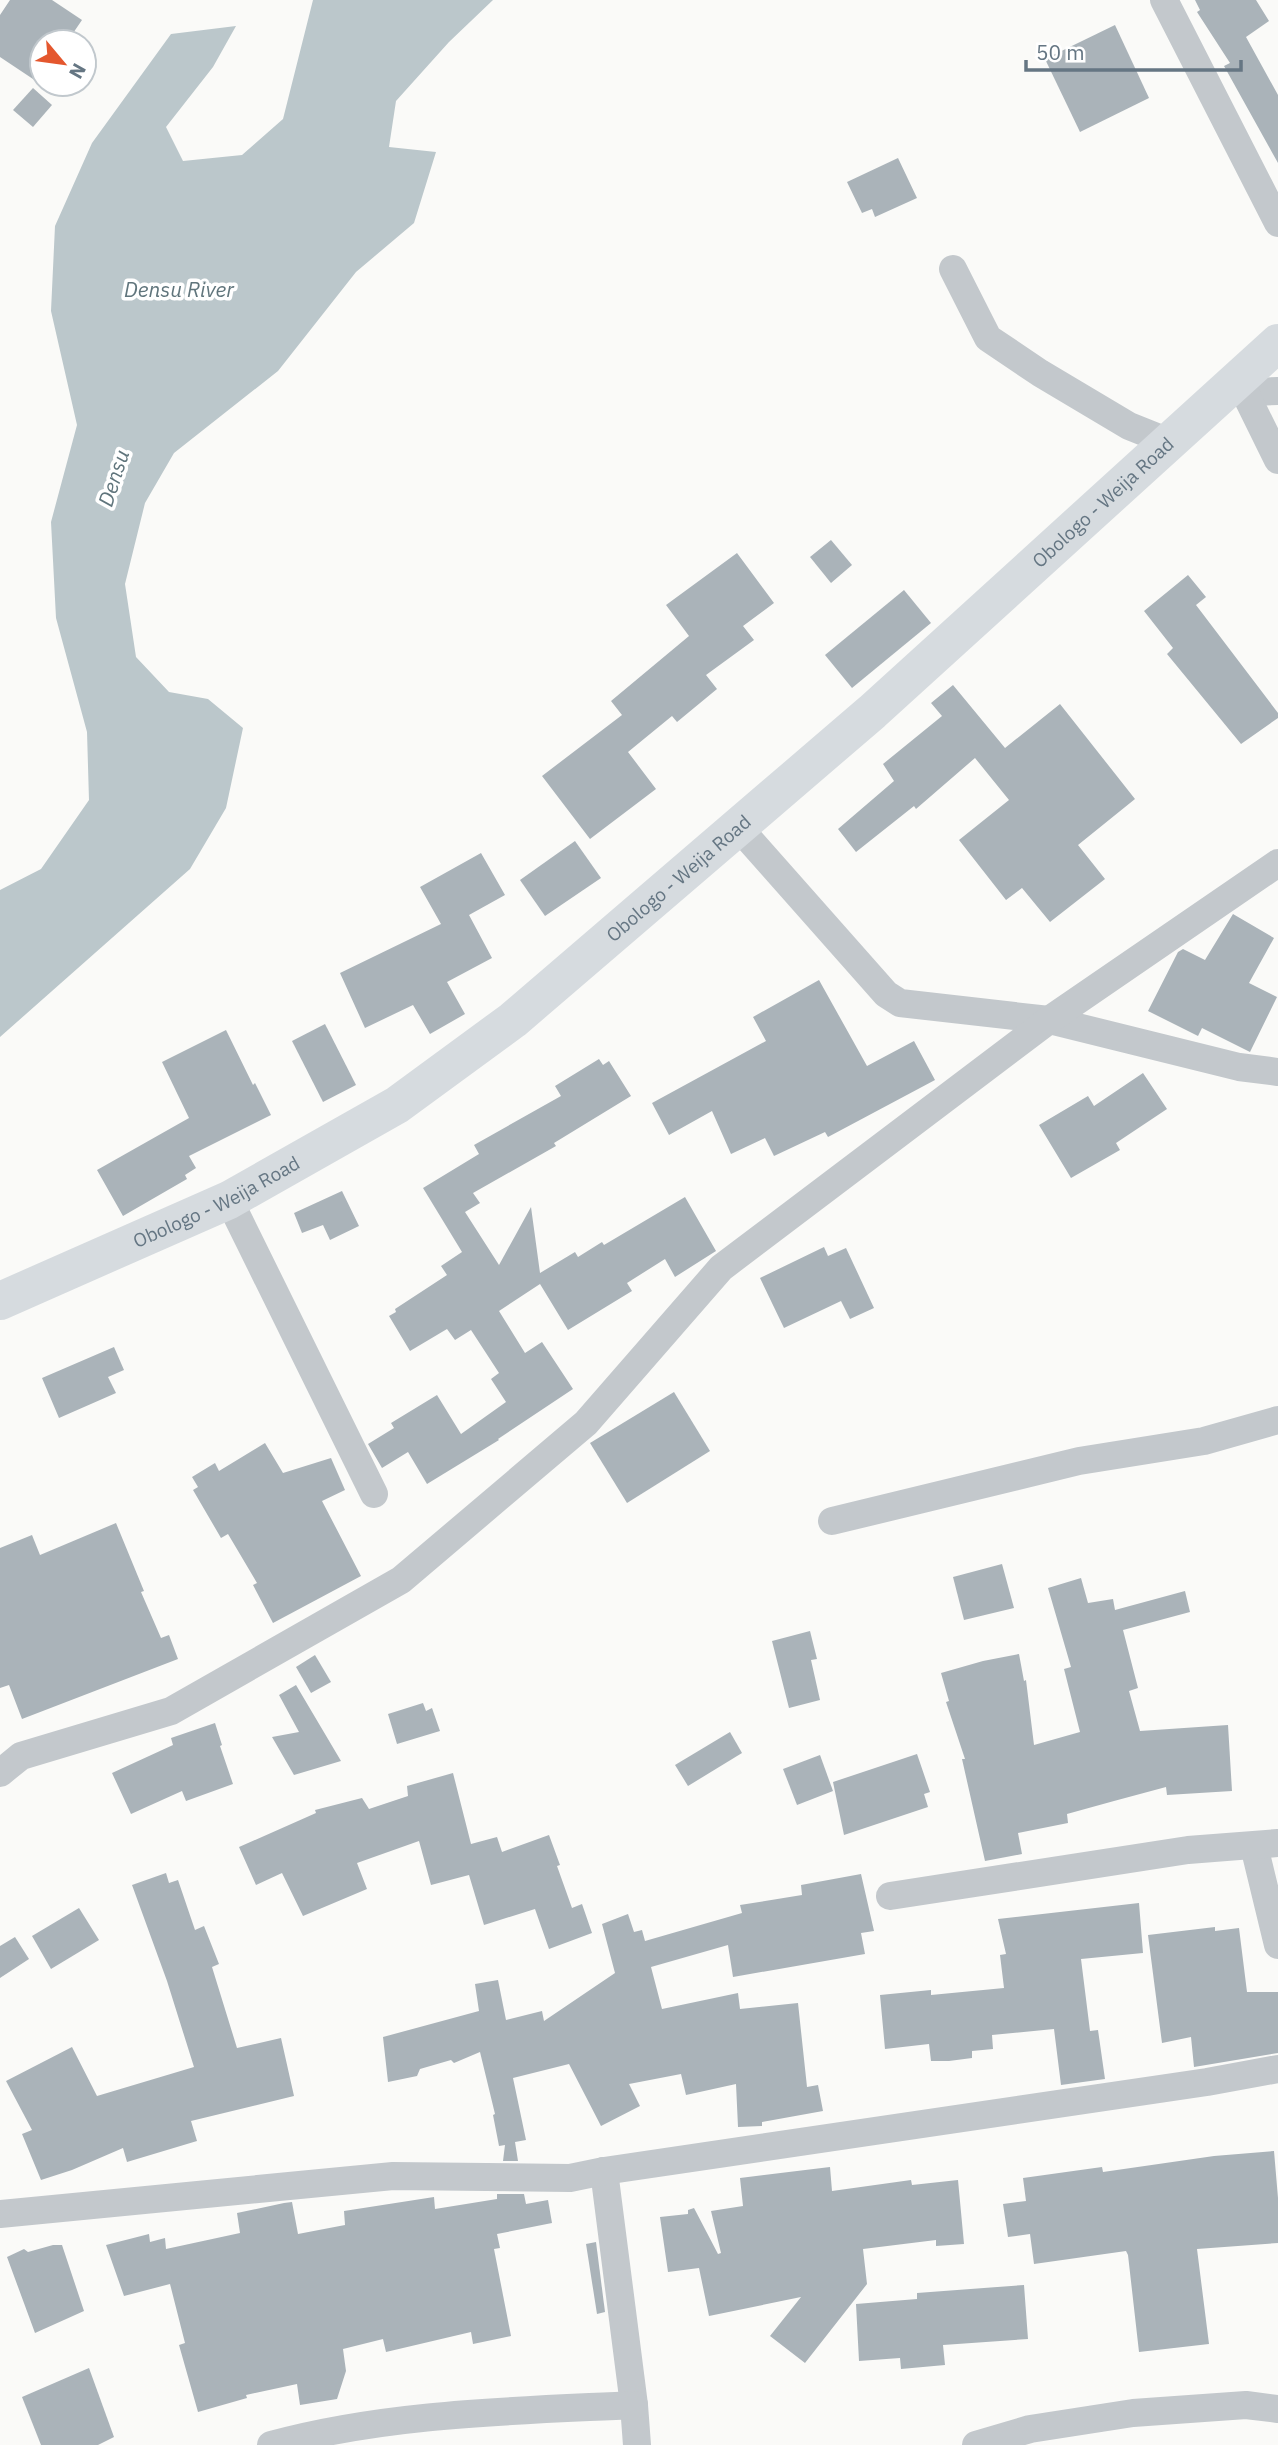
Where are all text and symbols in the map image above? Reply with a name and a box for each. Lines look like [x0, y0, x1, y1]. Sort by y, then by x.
north arrow [28, 28, 98, 98]
scale bar [1026, 28, 1241, 72]
text: 50 m [1036, 38, 1085, 66]
text: N [64, 59, 92, 83]
water label: Densu River [124, 275, 235, 303]
street label: Obologo - Weija Road [1027, 432, 1179, 573]
water label: Densu [91, 446, 135, 510]
street label: Obologo - Weija Road [601, 809, 756, 947]
street label: Obologo - Weija Road [129, 1151, 304, 1253]

